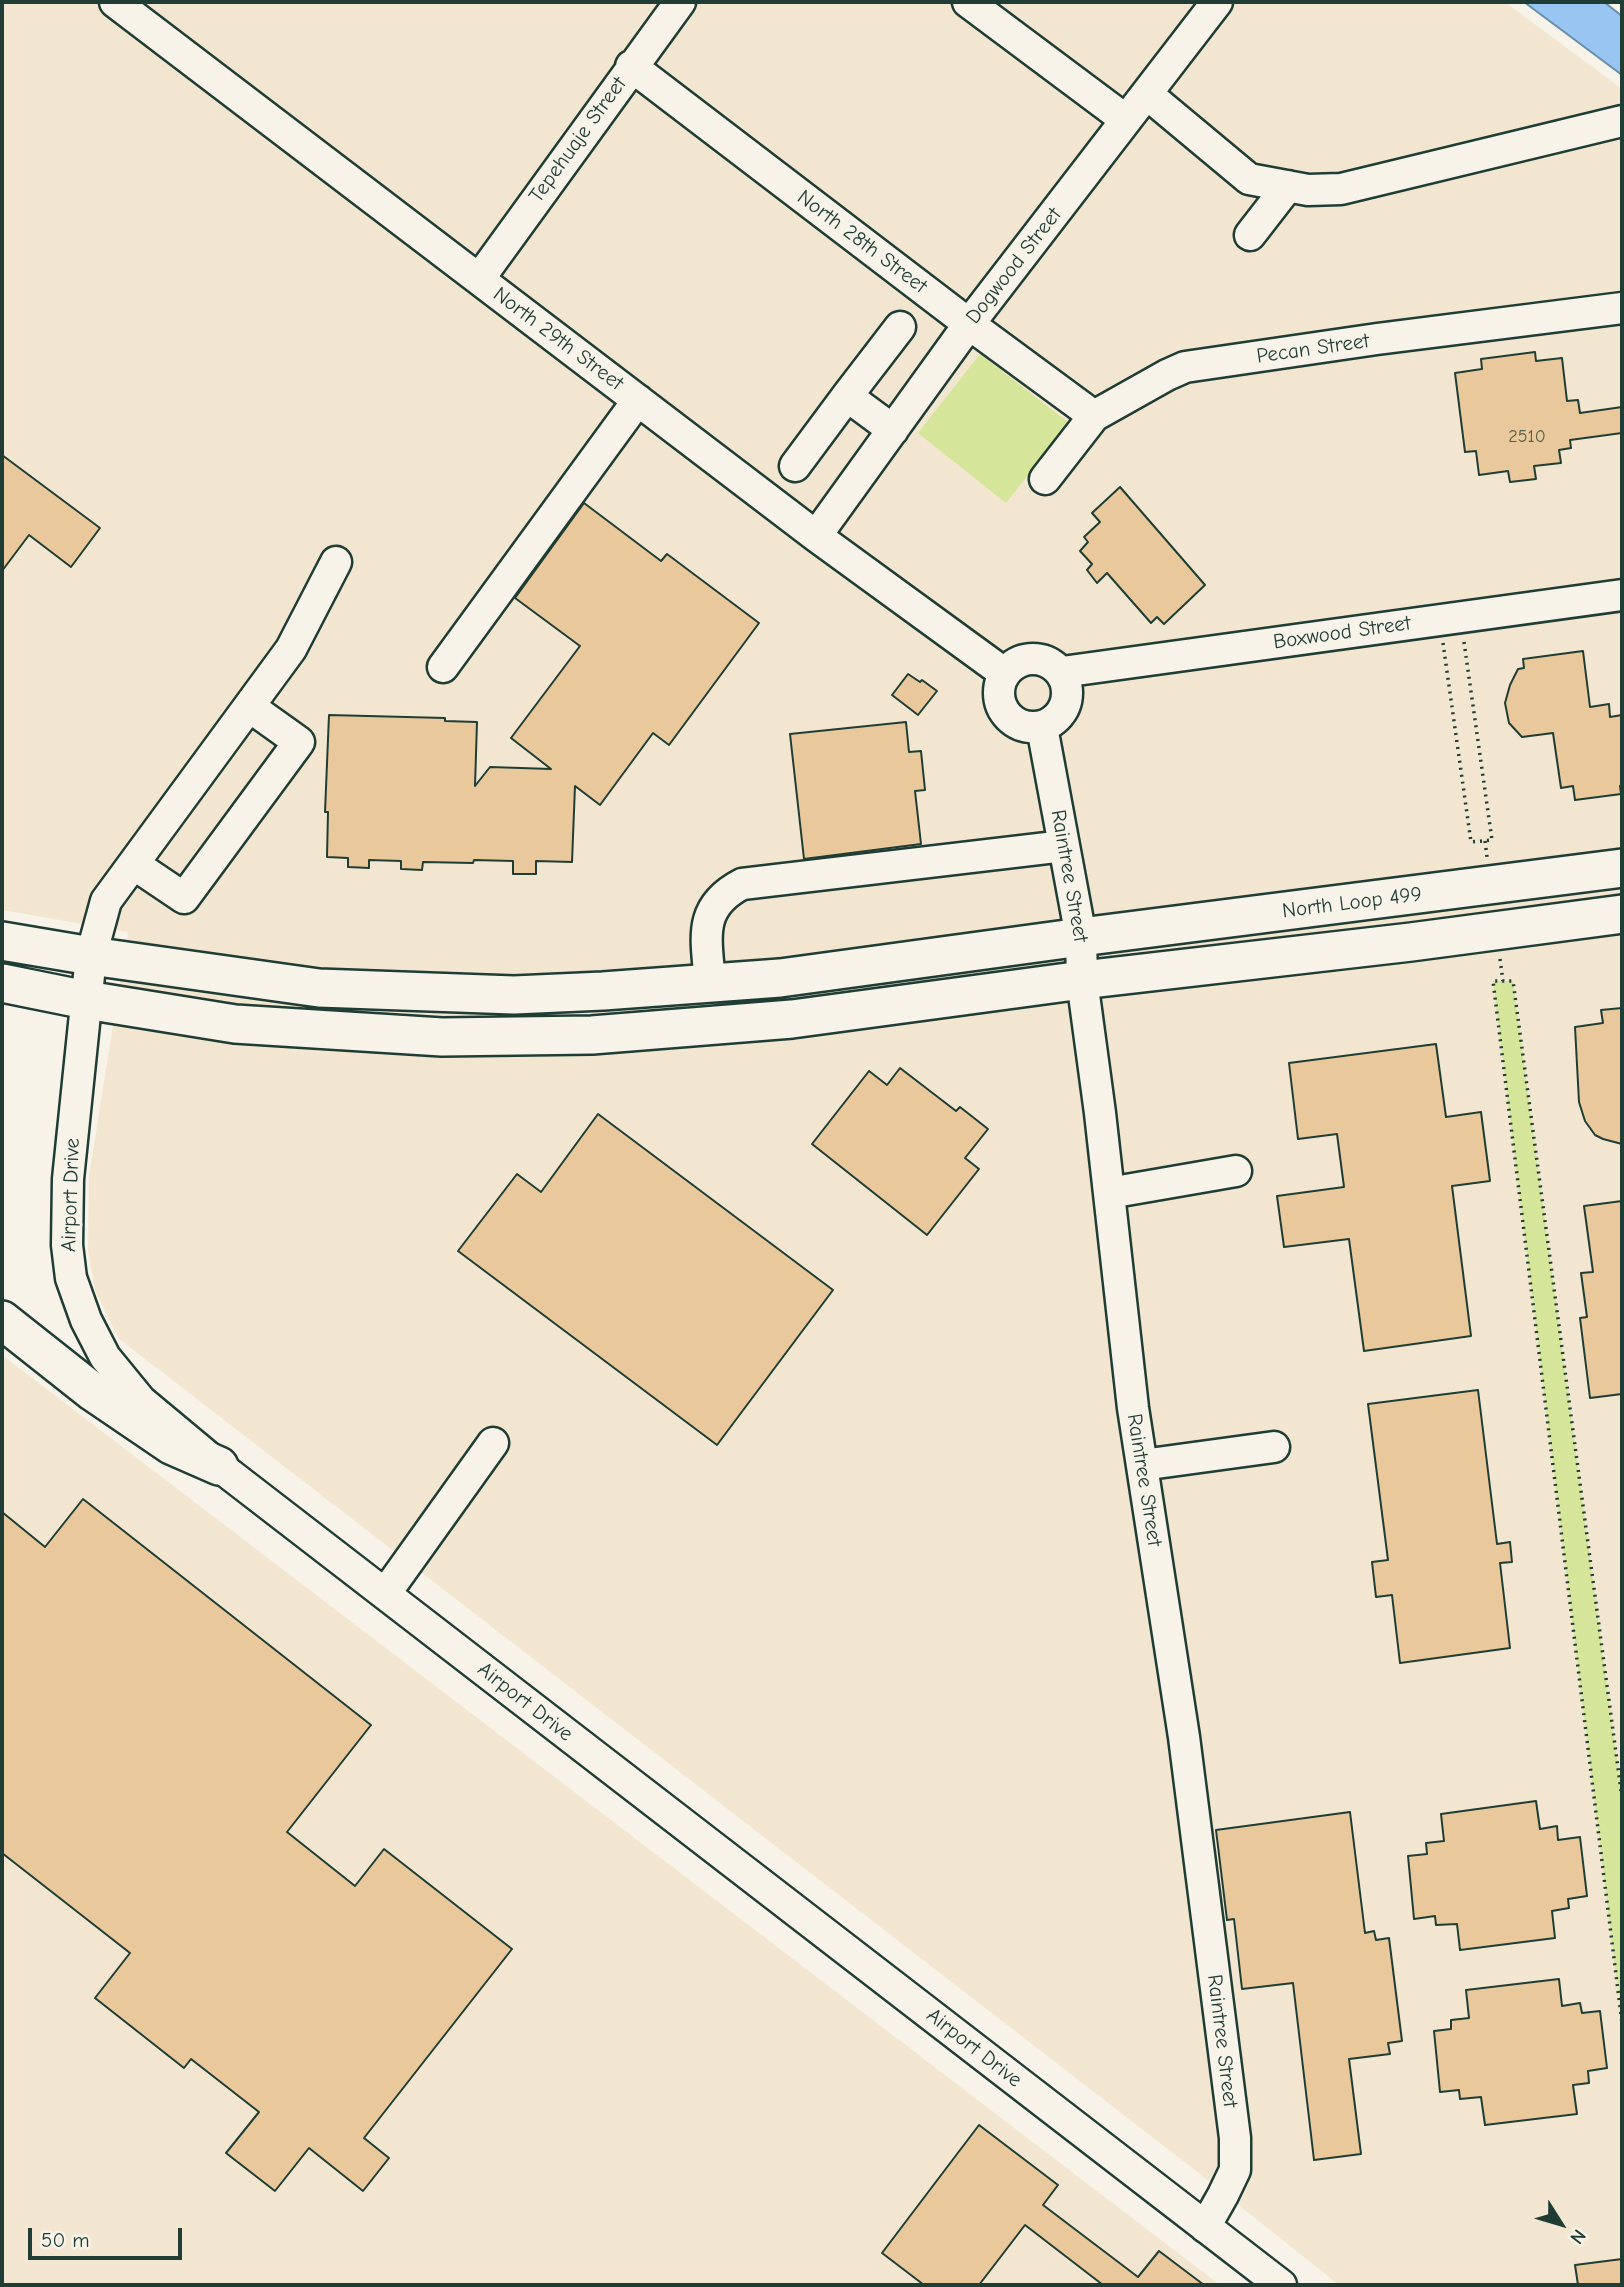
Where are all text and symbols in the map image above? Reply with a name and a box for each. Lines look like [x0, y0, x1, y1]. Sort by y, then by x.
street label: Tepehuaje Street [524, 72, 632, 208]
street label: North 28th Street [792, 185, 932, 299]
street label: Dogwood Street [961, 203, 1067, 329]
street label: North 29th Street [488, 282, 628, 396]
street label: Pecan Street [1255, 329, 1371, 369]
house number: 2510 [1508, 426, 1546, 448]
street label: Boxwood Street [1272, 611, 1412, 655]
street label: Raintree Street [1045, 808, 1093, 944]
street label: North Loop 499 [1281, 882, 1423, 924]
street label: Airport Drive [56, 1138, 86, 1252]
street label: Raintree Street [1121, 1412, 1167, 1548]
street label: Airport Drive [472, 1657, 578, 1747]
street label: Raintree Street [1201, 1973, 1243, 2109]
street label: Airport Drive [921, 2003, 1027, 2093]
north arrow [1526, 2189, 1596, 2259]
scale bar [32, 2214, 186, 2258]
text: N [1565, 2225, 1590, 2248]
text: 50 m [41, 2228, 90, 2252]

